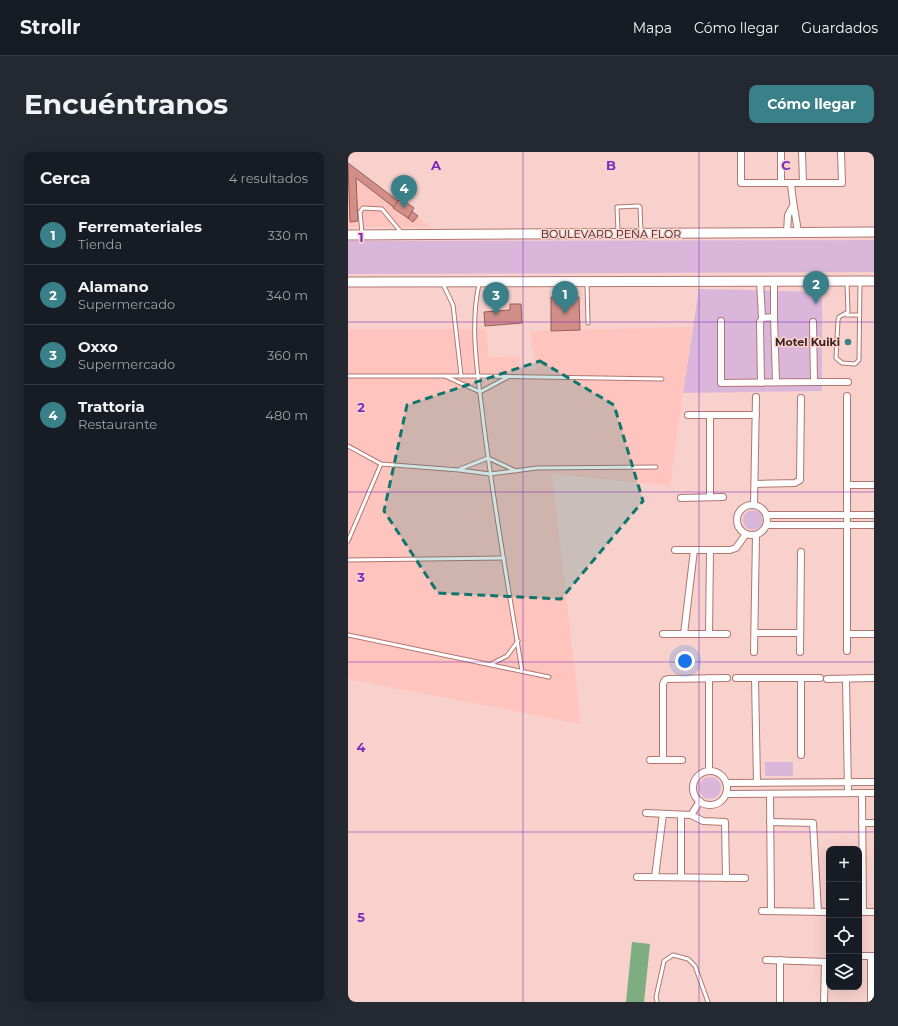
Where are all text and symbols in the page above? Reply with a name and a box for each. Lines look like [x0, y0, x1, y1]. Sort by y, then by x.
text: Strollr [20, 16, 81, 39]
text: Mapa [633, 19, 672, 37]
text: Cómo llegar [694, 19, 779, 37]
text: Guardados [801, 19, 878, 37]
button: Cómo llegar [749, 85, 874, 123]
text: Encuéntranos [24, 87, 228, 121]
text: A [430, 157, 442, 173]
text: B [606, 157, 616, 173]
text: C [781, 157, 791, 173]
text: Cerca [40, 168, 90, 188]
text: 4 resultados [229, 170, 308, 186]
pin: 4 [391, 175, 417, 208]
text: Ferremateriales [78, 217, 202, 236]
text: 1 [50, 227, 56, 243]
text: 330 m [268, 227, 308, 243]
street label: BOULEVARD PEÑA FLOR [541, 227, 681, 241]
text: 1 [358, 229, 364, 245]
text: Tienda [78, 236, 122, 252]
pin: 2 [803, 271, 829, 304]
text: Alamano [78, 277, 149, 296]
pin: 1 [552, 281, 578, 314]
pin: 3 [483, 282, 509, 315]
text: 2 [49, 287, 57, 303]
text: 340 m [266, 287, 308, 303]
text: Supermercado [78, 296, 175, 312]
place label: Motel Kuiki [775, 335, 840, 349]
text: Oxxo [78, 337, 118, 356]
marker: Motel Kuiki [843, 337, 853, 347]
text: 3 [49, 347, 57, 363]
text: 360 m [267, 347, 308, 363]
text: Supermercado [78, 356, 175, 372]
text: Trattoria [78, 397, 145, 416]
text: 2 [357, 399, 365, 415]
text: 4 [49, 407, 57, 423]
text: 480 m [265, 407, 308, 423]
text: Restaurante [78, 416, 157, 432]
text: 3 [356, 569, 365, 585]
your location [675, 651, 695, 671]
text: 4 [357, 739, 366, 755]
map controls [826, 846, 862, 990]
button: + [826, 846, 862, 882]
button: − [826, 882, 862, 918]
text: 5 [357, 909, 365, 925]
button: locate [826, 918, 862, 954]
button: layers [826, 954, 862, 990]

